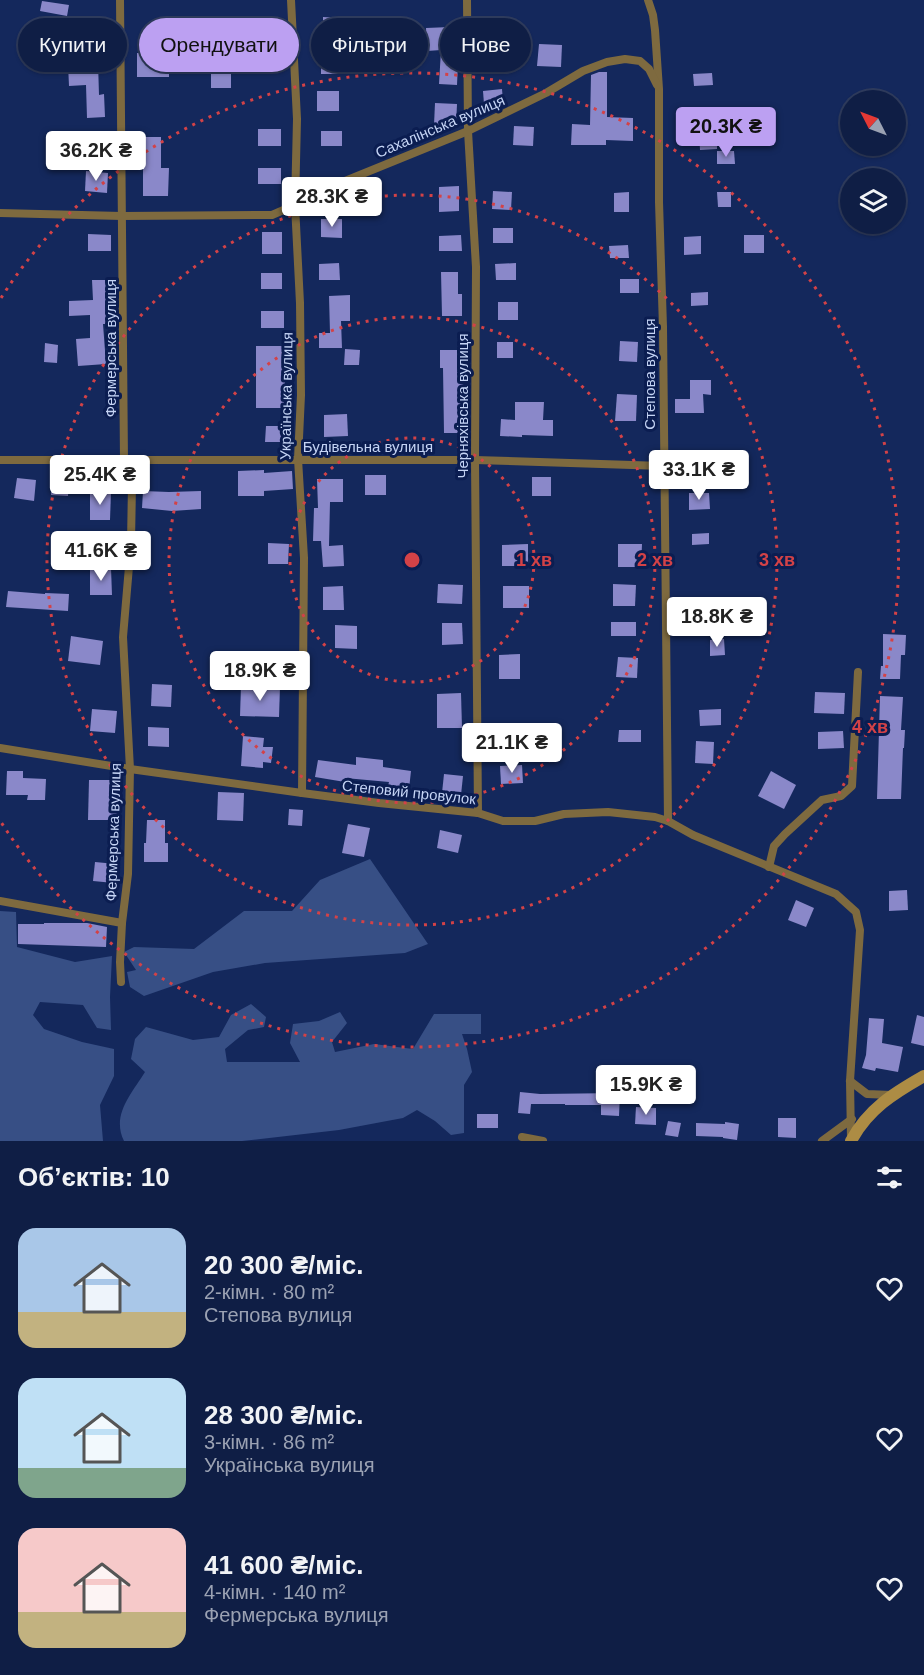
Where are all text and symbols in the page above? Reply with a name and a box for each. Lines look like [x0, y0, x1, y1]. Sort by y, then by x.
chip: Купити [18, 18, 127, 72]
chip: Орендувати [139, 18, 299, 72]
chip: Фільтри [311, 18, 428, 72]
chip: Нове [440, 18, 531, 72]
north arrow [840, 90, 906, 156]
map controls [840, 90, 906, 234]
street label: Сахалінська вулиця [373, 91, 507, 161]
pin: 20.3K ₴ [671, 107, 781, 158]
text: 20.3K ₴ [690, 115, 762, 137]
pin: 36.2K ₴ [41, 131, 151, 182]
text: 36.2K ₴ [60, 139, 132, 161]
button: layers [840, 168, 906, 234]
pin: 28.3K ₴ [277, 177, 387, 228]
text: 28.3K ₴ [296, 185, 368, 207]
street label: Фермерська вулиця [102, 279, 119, 417]
street label: Степова вулиця [641, 318, 658, 430]
street label: Українська вулиця [276, 332, 296, 460]
street label: Черняхівська вулиця [454, 333, 471, 479]
street label: Будівельна вулиця [303, 438, 433, 455]
pin: 33.1K ₴ [644, 450, 754, 501]
pin: 25.4K ₴ [45, 455, 155, 506]
text: 33.1K ₴ [663, 458, 735, 480]
text: 25.4K ₴ [64, 463, 136, 485]
pin: 41.6K ₴ [46, 531, 156, 582]
text: 41.6K ₴ [65, 539, 137, 561]
centre of rings [402, 550, 422, 570]
text: 1 хв [516, 550, 552, 570]
text: 2 хв [637, 550, 673, 570]
text: 3 хв [759, 550, 795, 570]
pin: 18.8K ₴ [662, 597, 772, 648]
text: 18.8K ₴ [681, 605, 753, 627]
pin: 18.9K ₴ [205, 651, 315, 702]
text: 18.9K ₴ [224, 659, 296, 681]
text: 4 хв [852, 717, 888, 737]
pin: 21.1K ₴ [457, 723, 567, 774]
text: 21.1K ₴ [476, 731, 548, 753]
street label: Фермерська вулиця [102, 763, 124, 901]
street label: Степовий провулок [341, 777, 477, 808]
pin: 15.9K ₴ [591, 1065, 701, 1116]
text: 15.9K ₴ [610, 1073, 682, 1095]
icon: filters [873, 1161, 906, 1194]
text: Об’єктів: 10 [18, 1162, 170, 1192]
text: 20 300 ₴/міс. [204, 1250, 363, 1280]
icon: home [66, 1252, 138, 1324]
icon: heart [873, 1272, 906, 1305]
text: 2-кімн. · 80 m² [204, 1281, 334, 1303]
text: Степова вулиця [204, 1304, 352, 1326]
text: 28 300 ₴/міс. [204, 1400, 363, 1430]
icon: home [66, 1402, 138, 1474]
icon: heart [873, 1422, 906, 1455]
text: 3-кімн. · 86 m² [204, 1431, 334, 1453]
text: Українська вулиця [204, 1454, 375, 1476]
text: 41 600 ₴/міс. [204, 1550, 363, 1580]
icon: home [66, 1552, 138, 1624]
icon: heart [873, 1572, 906, 1605]
text: 4-кімн. · 140 m² [204, 1581, 345, 1603]
text: Фермерська вулиця [204, 1604, 389, 1626]

